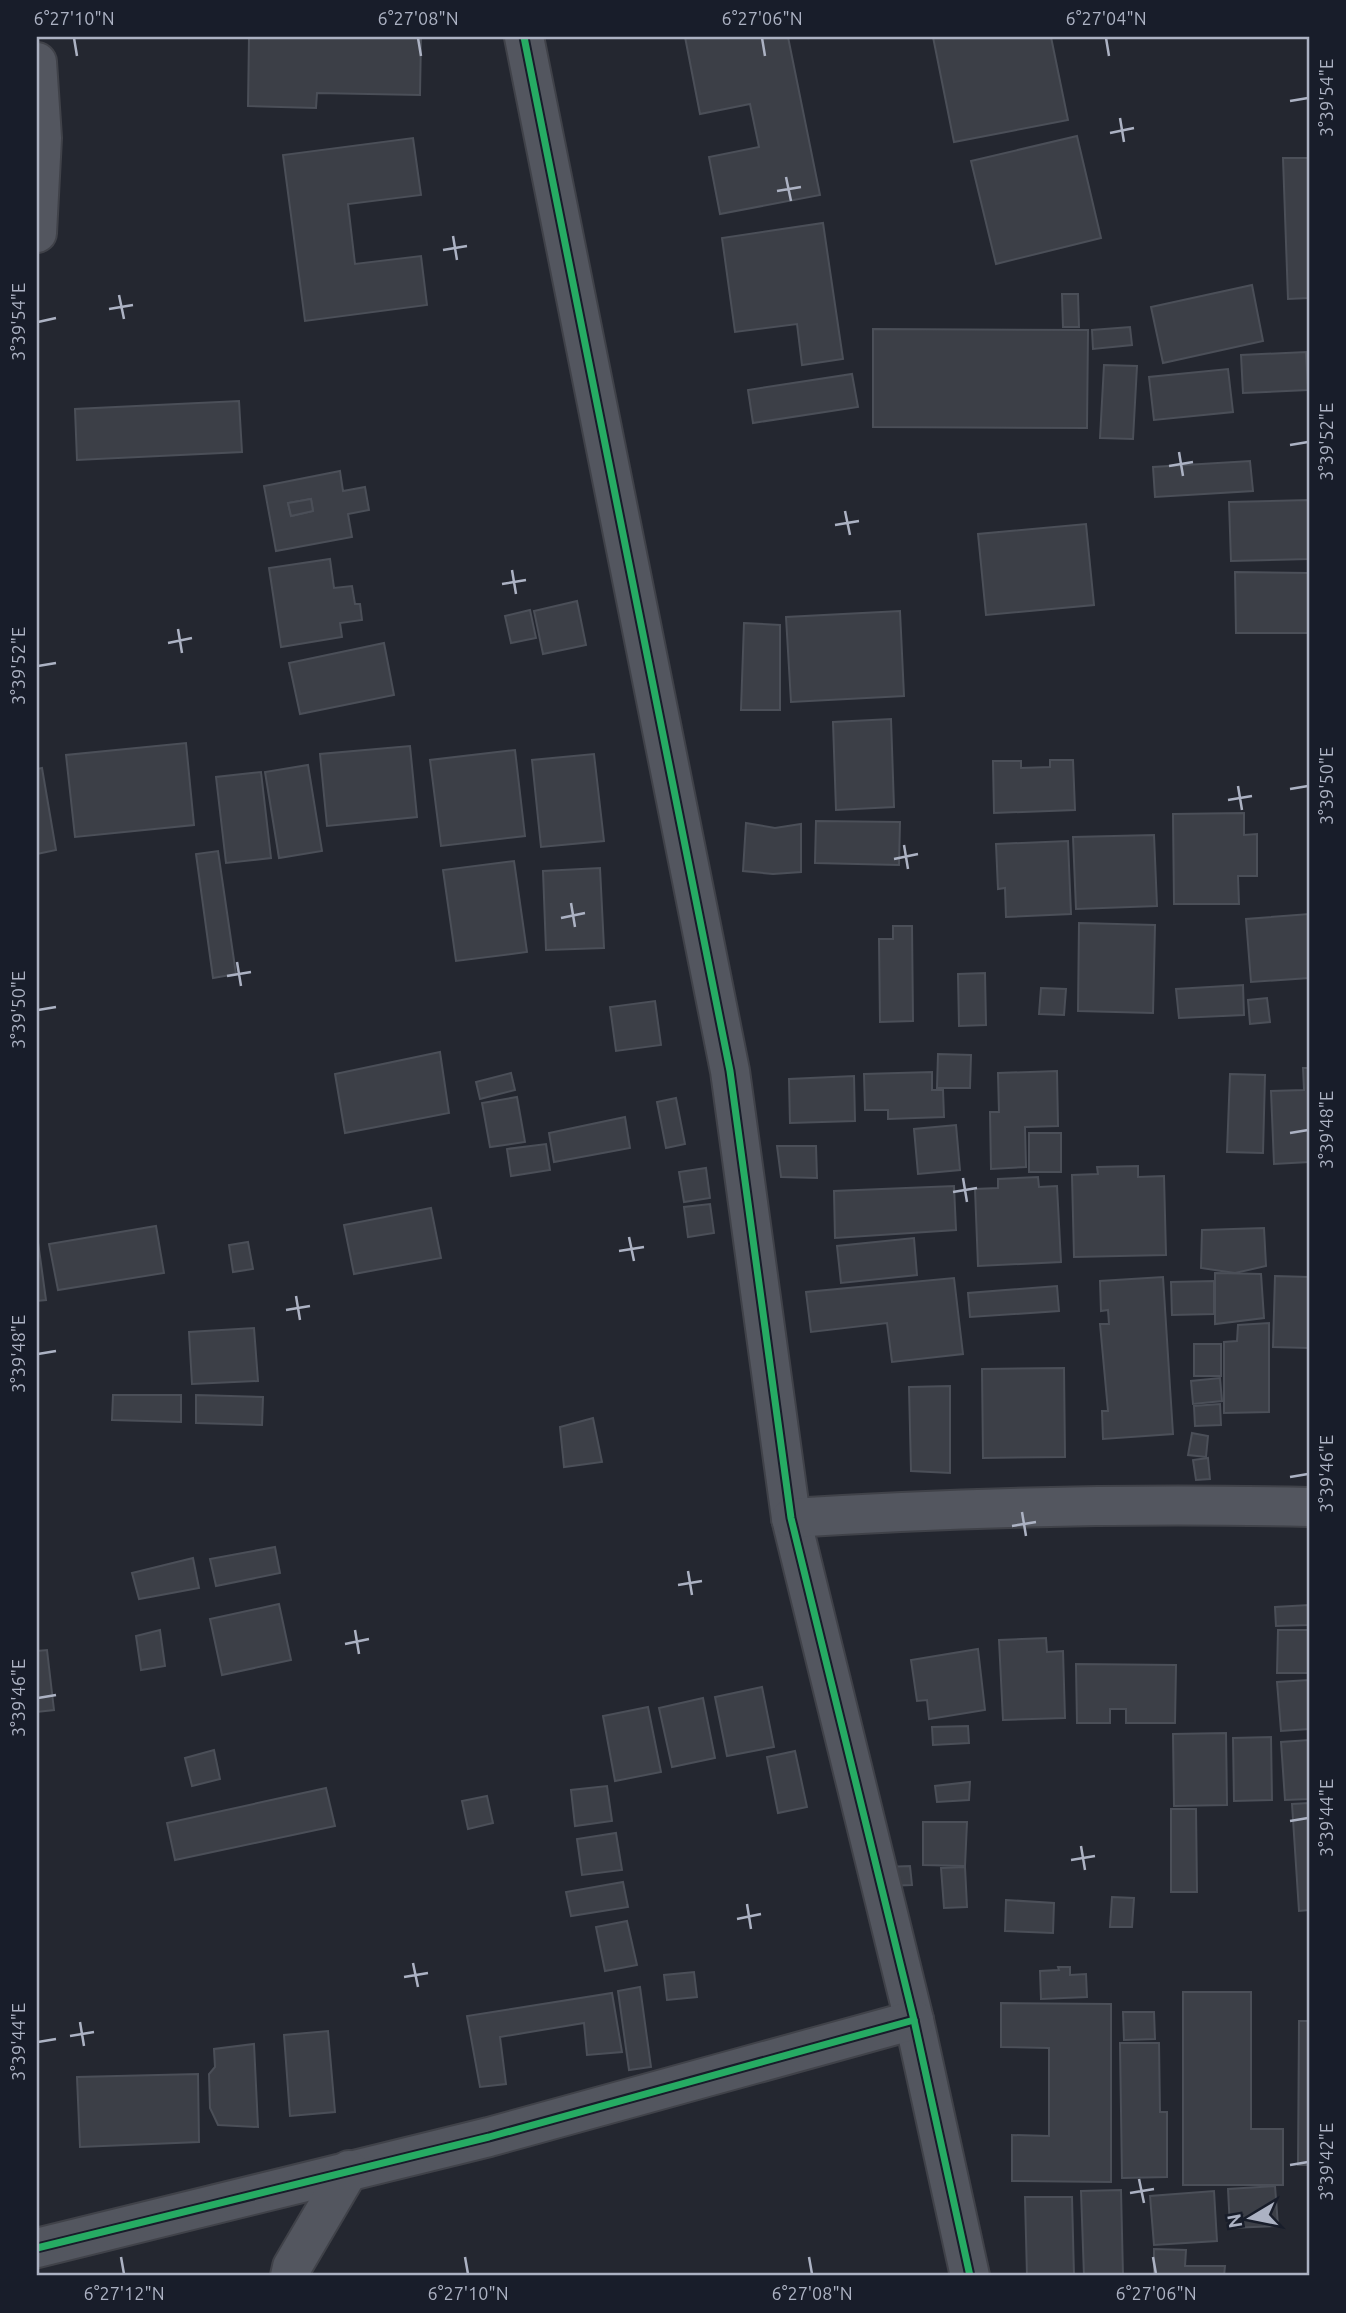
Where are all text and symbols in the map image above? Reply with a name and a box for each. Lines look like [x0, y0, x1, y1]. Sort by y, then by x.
text: 6°27'10"N [34, 8, 114, 28]
text: 6°27'08"N [378, 8, 458, 28]
text: 6°27'06"N [722, 8, 802, 28]
text: 6°27'04"N [1066, 8, 1146, 28]
text: 3°39'54"E [1316, 59, 1336, 137]
text: 3°39'54"E [8, 283, 28, 361]
text: 3°39'52"E [1316, 403, 1336, 481]
text: 3°39'52"E [8, 627, 28, 705]
text: 3°39'50"E [1316, 747, 1336, 825]
text: 3°39'50"E [8, 971, 28, 1049]
text: 3°39'48"E [1316, 1091, 1336, 1169]
text: 3°39'48"E [8, 1315, 28, 1393]
text: 3°39'46"E [1316, 1435, 1336, 1513]
text: 3°39'46"E [8, 1659, 28, 1737]
text: 3°39'44"E [1316, 1779, 1336, 1857]
text: 3°39'44"E [8, 2003, 28, 2081]
text: 3°39'42"E [1316, 2123, 1336, 2201]
north arrow [1216, 2184, 1286, 2254]
text: N [1222, 2212, 1246, 2230]
text: 6°27'12"N [84, 2283, 164, 2303]
text: 6°27'10"N [428, 2283, 508, 2303]
text: 6°27'08"N [772, 2283, 852, 2303]
text: 6°27'06"N [1116, 2283, 1196, 2303]

